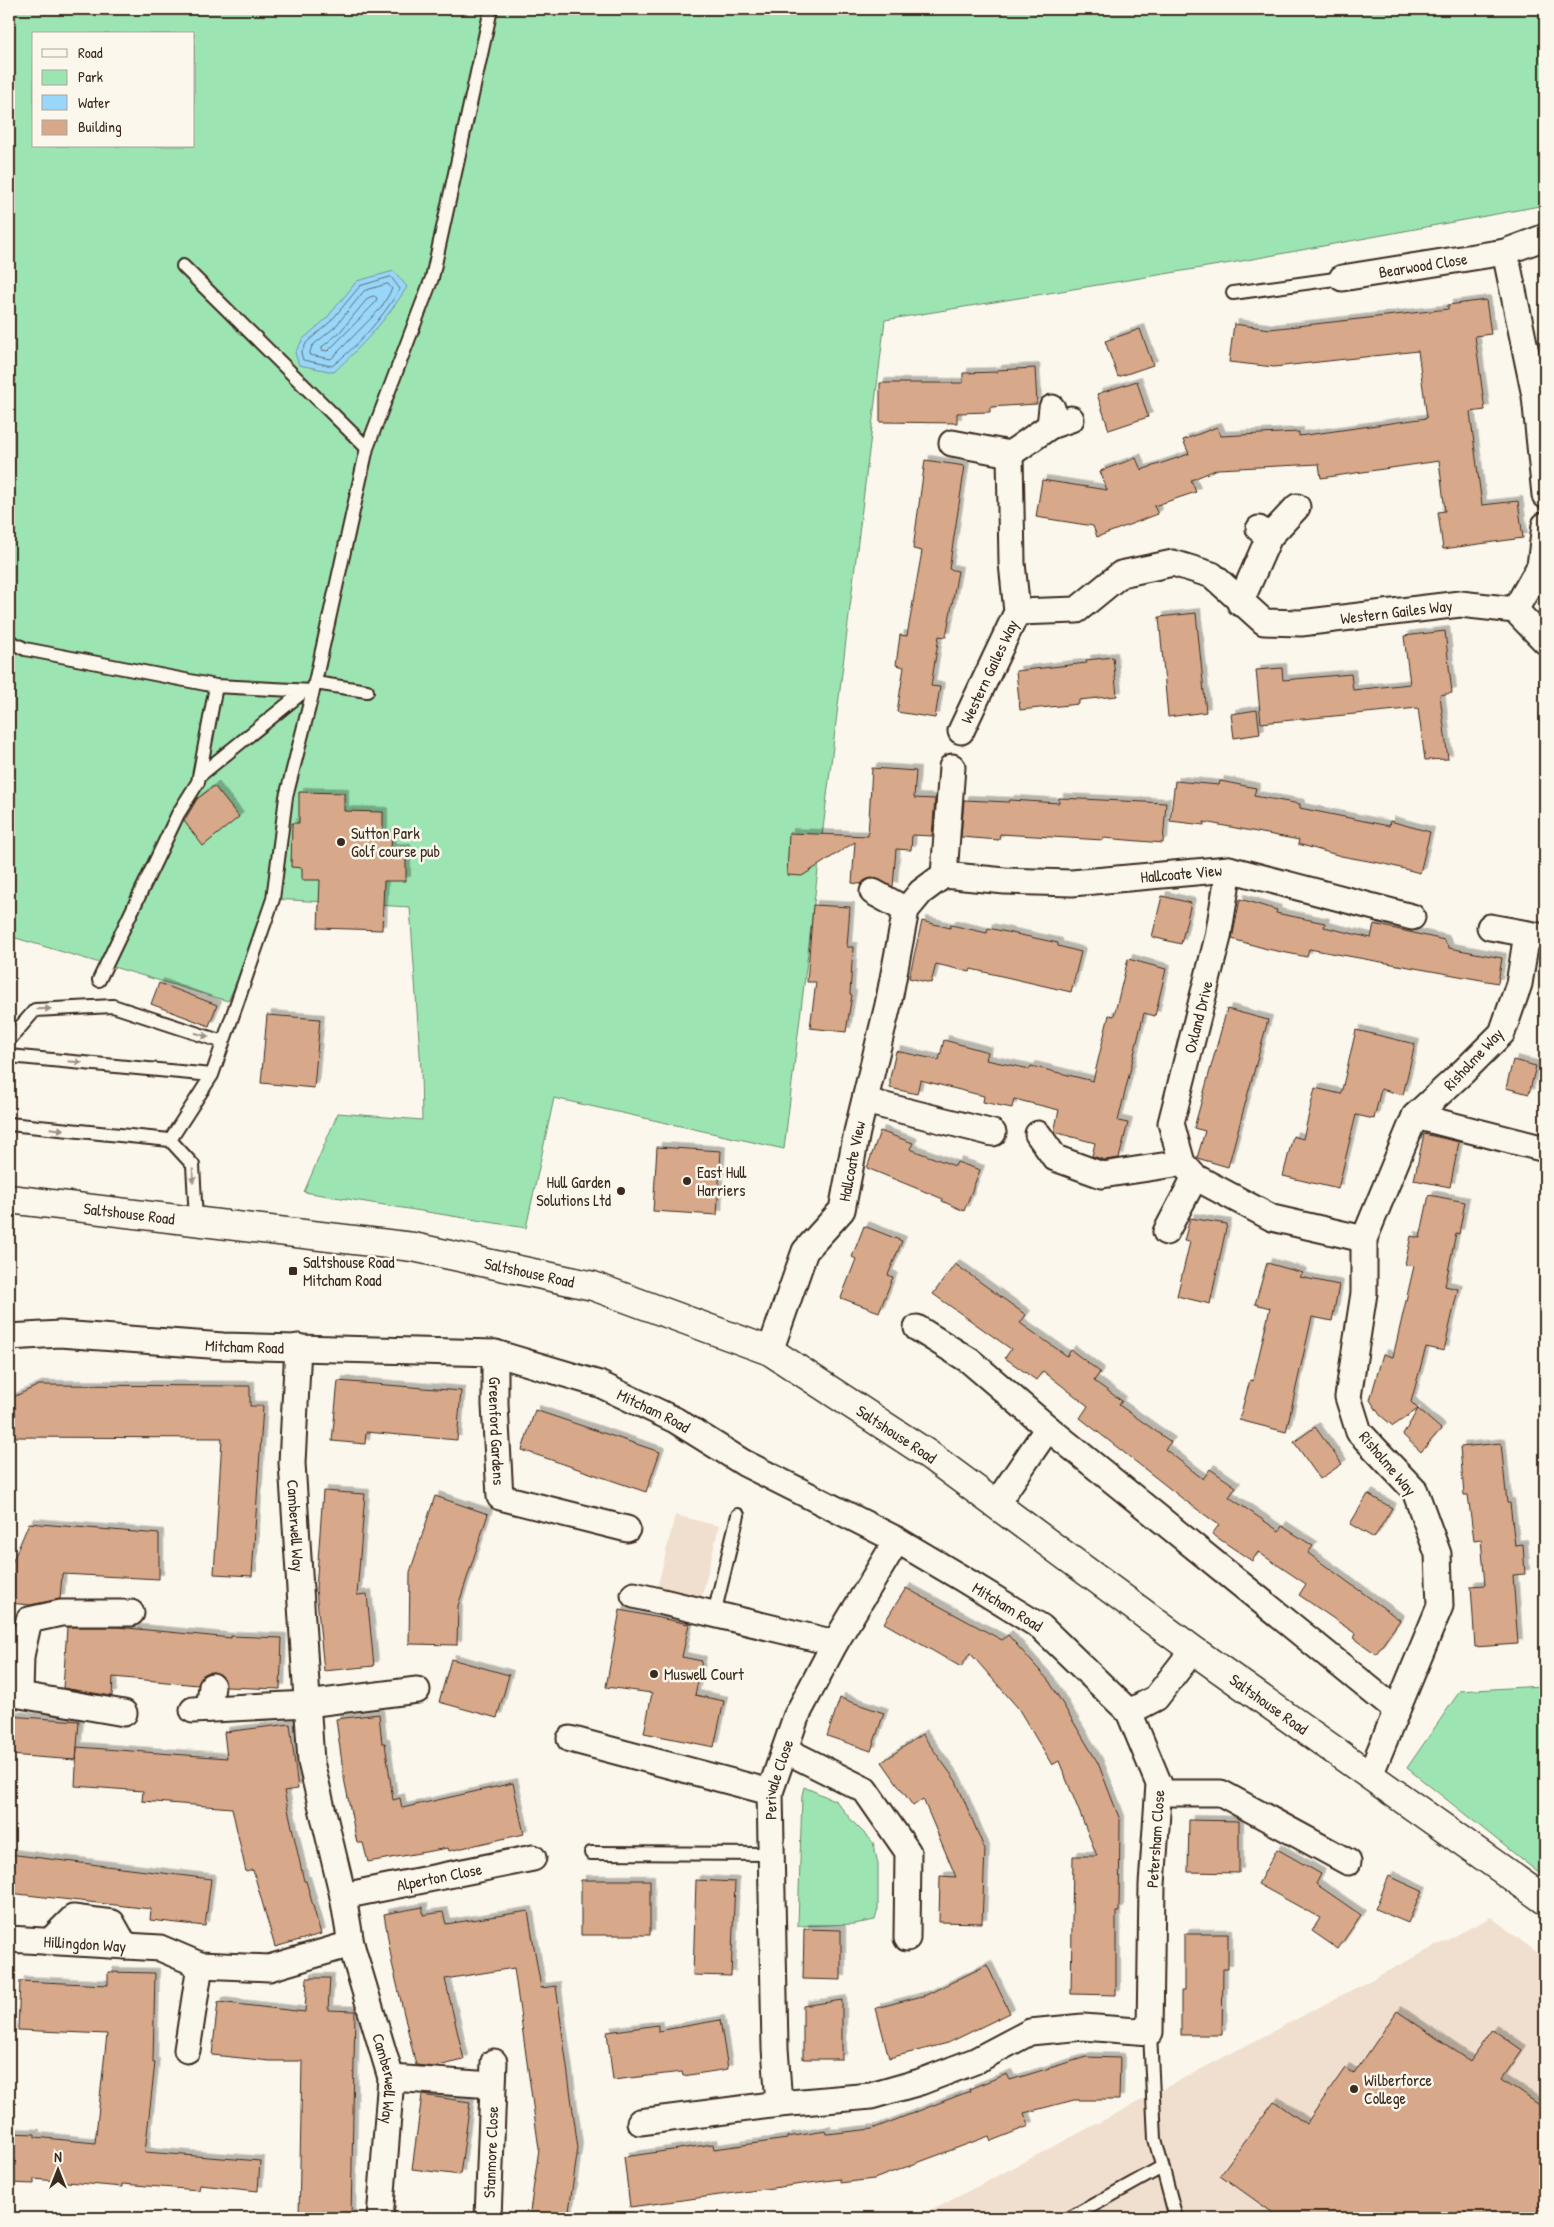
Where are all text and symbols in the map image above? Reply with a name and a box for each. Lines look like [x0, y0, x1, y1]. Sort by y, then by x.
legend [32, 32, 195, 148]
text: Road [78, 42, 103, 63]
text: Park [78, 66, 103, 87]
text: Water [78, 92, 110, 113]
text: Building [78, 116, 122, 137]
street label: Bearwood Close [1377, 247, 1469, 283]
street label: Western Gailes Way [1339, 594, 1454, 629]
street label: Western Gailes Way [955, 616, 1023, 727]
place label: Sutton Park Golf course pub [351, 822, 440, 862]
marker: Sutton Park Golf course pub [335, 836, 347, 848]
street label: Hallcoate View [1140, 859, 1223, 888]
street label: Oxland Drive [1178, 978, 1218, 1055]
one-way arrow [36, 1005, 52, 1013]
street label: Risholme Way [1438, 1023, 1508, 1095]
one-way arrow [195, 1031, 210, 1039]
one-way arrow [67, 1058, 83, 1066]
street label: Hallcoate View [833, 1119, 870, 1203]
one-way arrow [50, 1125, 66, 1133]
place label: East Hull Harriers [697, 1161, 747, 1201]
one-way arrow [190, 1168, 198, 1184]
place label: Hull Garden Solutions Ltd [536, 1171, 611, 1211]
marker: East Hull Harriers [681, 1175, 693, 1187]
marker: Hull Garden Solutions Ltd [615, 1185, 627, 1197]
street label: Saltshouse Road [82, 1197, 176, 1230]
place label: Saltshouse Road Mitcham Road [303, 1251, 395, 1291]
street label: Saltshouse Road [482, 1252, 577, 1293]
marker: Saltshouse Road Mitcham Road [287, 1265, 299, 1277]
street label: Mitcham Road [204, 1334, 284, 1359]
street label: Greenford Gardens [484, 1377, 510, 1486]
street label: Mitcham Road [614, 1383, 694, 1438]
street label: Saltshouse Road [852, 1400, 941, 1468]
street label: Risholme Way [1354, 1426, 1422, 1500]
street label: Camberwell Way [282, 1479, 310, 1573]
street label: Mitcham Road [968, 1577, 1047, 1637]
place label: Muswell Court [664, 1663, 744, 1685]
marker: Muswell Court [648, 1668, 660, 1680]
street label: Saltshouse Road [1225, 1668, 1313, 1739]
street label: Perivale Close [759, 1736, 799, 1820]
street label: Petersham Close [1141, 1789, 1170, 1889]
street label: Alperton Close [395, 1857, 484, 1896]
street label: Hillingdon Way [43, 1930, 127, 1957]
street label: Camberwell Way [367, 2031, 402, 2125]
place label: Wilberforce College [1364, 2069, 1432, 2109]
marker: Wilberforce College [1348, 2083, 1360, 2095]
street label: Stanmore Close [478, 2105, 503, 2198]
north arrow [32, 2144, 82, 2194]
text: N [54, 2147, 62, 2166]

